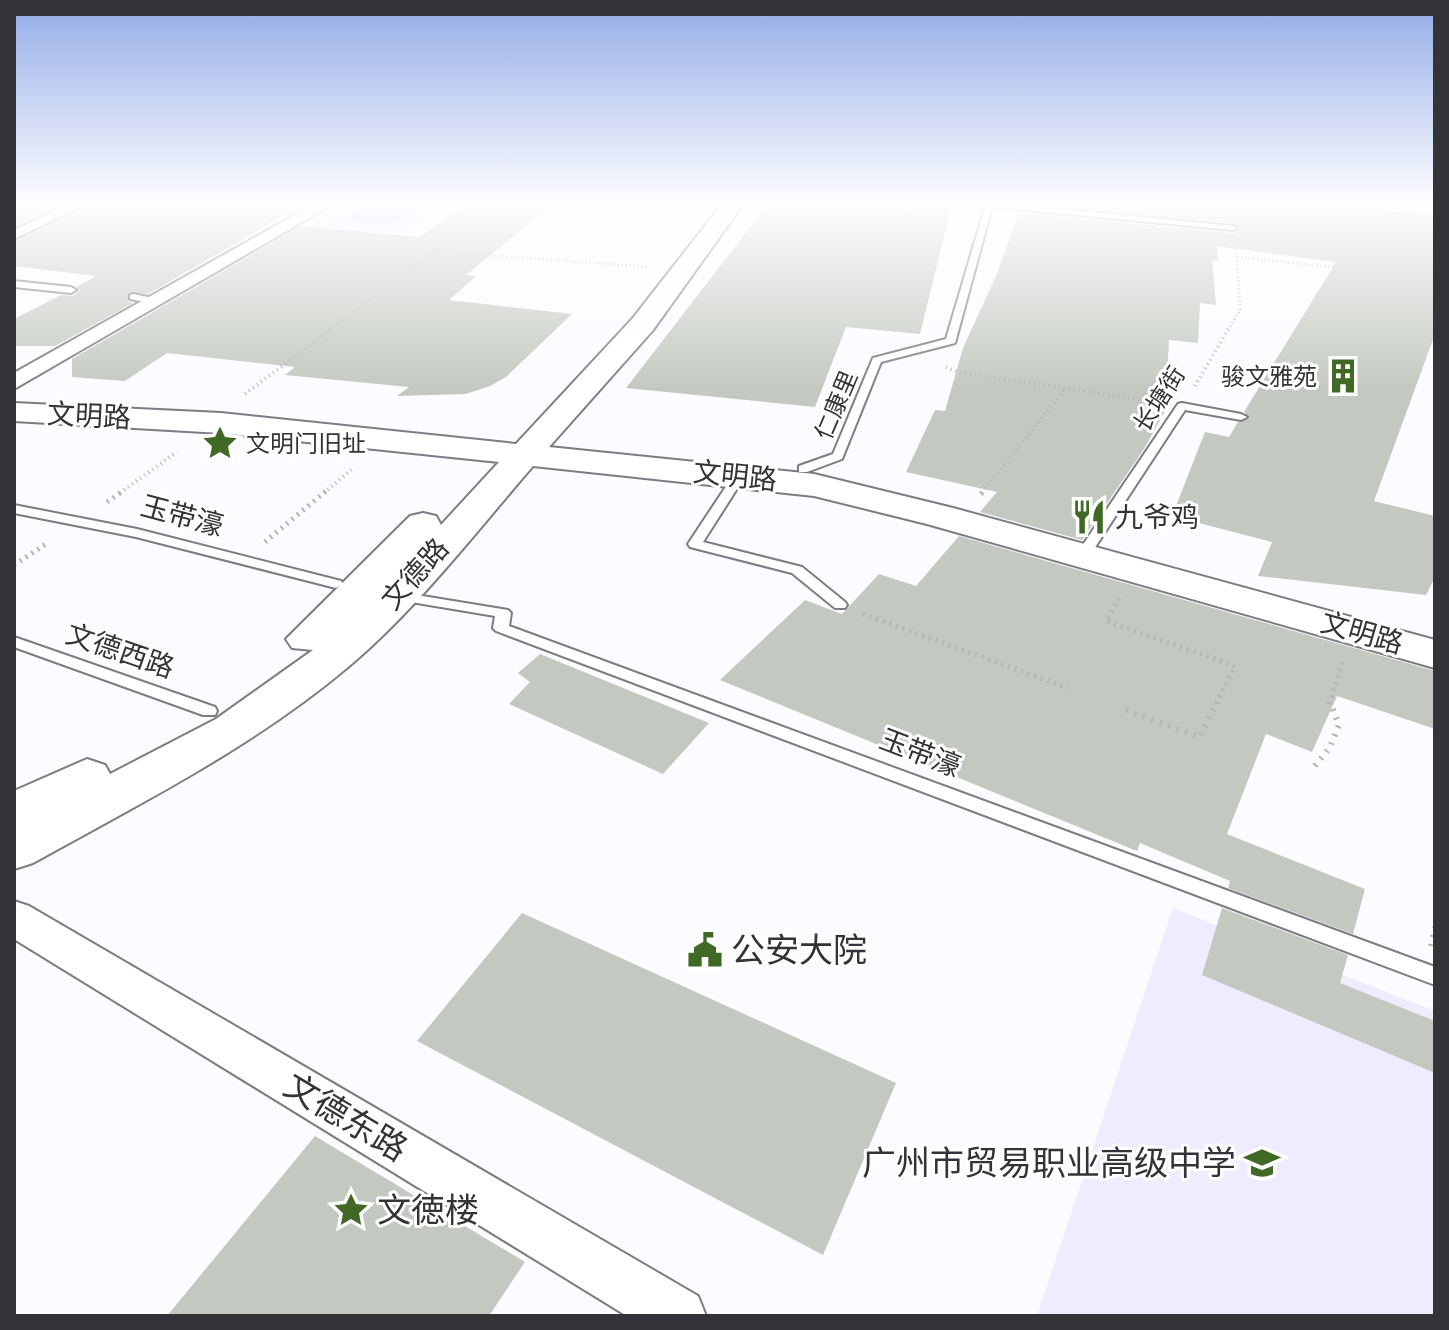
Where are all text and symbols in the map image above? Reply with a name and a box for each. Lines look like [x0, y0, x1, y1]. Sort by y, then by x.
building icon: 骏文雅苑 [1324, 357, 1362, 395]
street label: 长塘街 [1128, 361, 1190, 437]
place label: 骏文雅苑 [1221, 363, 1317, 390]
street label: 仁康里 [810, 367, 862, 443]
street label: 文明路 [46, 398, 132, 434]
place icon: 文明门旧址 [201, 424, 239, 462]
place label: 文明门旧址 [246, 430, 366, 457]
street label: 文明路 [692, 456, 778, 496]
street label: 玉带濠 [137, 490, 227, 542]
restaurant icon: 九爷鸡 [1070, 498, 1108, 536]
place label: 九爷鸡 [1115, 502, 1199, 533]
street label: 文德路 [375, 532, 455, 616]
street label: 文明路 [1317, 607, 1407, 659]
street label: 文德西路 [62, 618, 178, 684]
street label: 玉带濠 [875, 723, 965, 783]
public building icon: 公安大院 [686, 931, 724, 969]
place label: 公安大院 [731, 931, 867, 969]
street label: 文德东路 [278, 1066, 414, 1168]
place label: 广州市贸易职业高级中学 [862, 1144, 1236, 1182]
school or university icon: 广州市贸易职业高级中学 [1243, 1144, 1281, 1182]
place icon: 文徳楼 [332, 1191, 370, 1229]
place label: 文徳楼 [377, 1191, 479, 1229]

